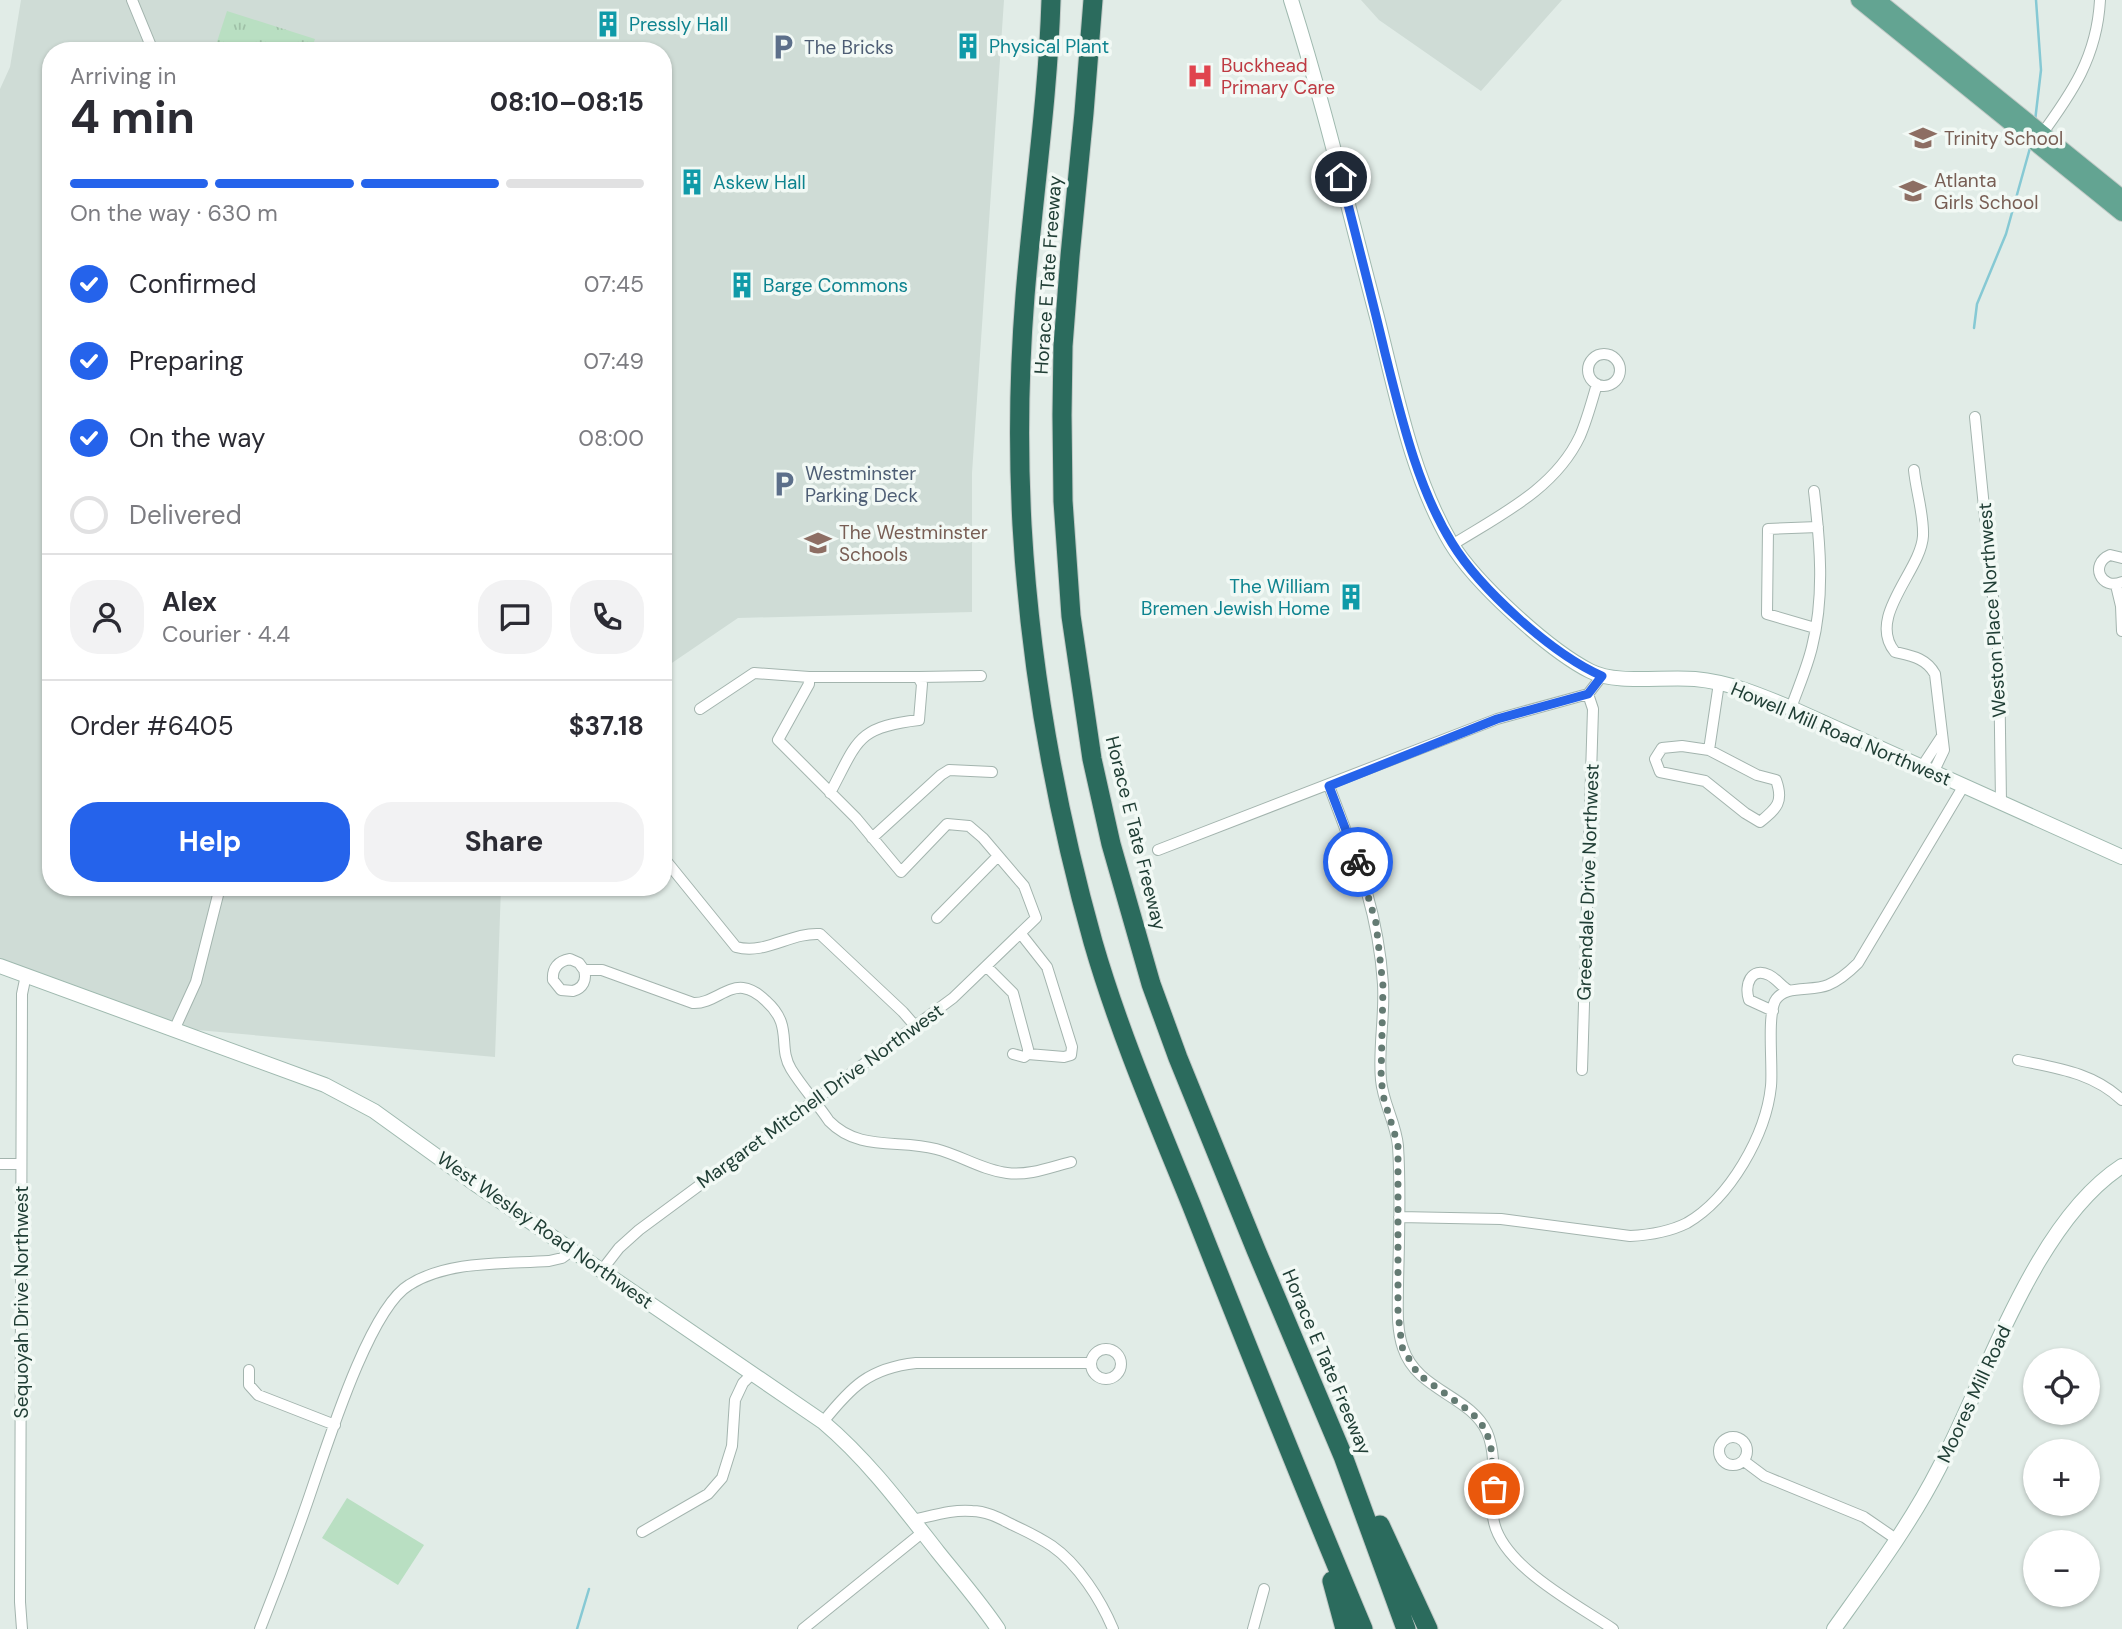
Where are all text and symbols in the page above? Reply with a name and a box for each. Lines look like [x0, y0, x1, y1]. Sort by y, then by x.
building icon: Pressly Hall [593, 9, 623, 39]
place label: Pressly Hall [629, 12, 728, 37]
building icon: Physical Plant [953, 31, 983, 61]
parking icon: The Bricks [768, 32, 798, 62]
place label: Physical Plant [989, 34, 1109, 59]
place label: The Bricks [804, 35, 894, 60]
place label: Buckhead Primary Care [1221, 53, 1335, 100]
text: Arriving in [70, 61, 176, 91]
hospital icon: Buckhead Primary Care [1185, 61, 1215, 91]
text: 08:10–08:15 [490, 85, 644, 119]
text: 4 min [70, 87, 195, 147]
school or university icon: Trinity School [1908, 123, 1938, 153]
place label: Trinity School [1944, 126, 2063, 151]
pin [1311, 147, 1371, 207]
icon: home [1322, 158, 1360, 196]
building icon: Askew Hall [677, 167, 707, 197]
place label: Atlanta Girls School [1934, 168, 2038, 215]
place label: Askew Hall [713, 170, 806, 195]
street label: Horace E Tate Freeway [1029, 174, 1067, 375]
school or university icon: Atlanta Girls School [1898, 176, 1928, 206]
text: On the way · 630 m [70, 198, 278, 228]
icon: check [70, 265, 108, 303]
text: Confirmed [129, 267, 256, 301]
text: 07:45 [584, 269, 644, 299]
building icon: Barge Commons [727, 270, 757, 300]
place label: Barge Commons [763, 273, 908, 298]
icon: check [70, 342, 108, 380]
text: Preparing [129, 344, 244, 378]
text: 07:49 [583, 346, 644, 376]
icon: check [70, 419, 108, 457]
text: On the way [129, 421, 265, 455]
text: 08:00 [578, 423, 644, 453]
place label: Westminster Parking Deck [805, 461, 918, 508]
parking icon: Westminster Parking Deck [769, 469, 799, 499]
text: Delivered [129, 498, 242, 532]
street label: Weston Place Northwest [1972, 502, 2012, 718]
place label: The Westminster Schools [839, 520, 988, 567]
school or university icon: The Westminster Schools [803, 528, 833, 558]
place label: The William Bremen Jewish Home [1141, 574, 1330, 621]
button: person [70, 580, 144, 654]
button: chat [478, 580, 552, 654]
button: phone [570, 580, 644, 654]
building icon: The William Bremen Jewish Home [1336, 582, 1366, 612]
text: Alex [162, 585, 217, 619]
text: Courier · 4.4 [162, 619, 290, 649]
street label: Howell Mill Road Northwest [1727, 676, 1955, 792]
text: Order #6405 [70, 709, 234, 743]
text: $37.18 [569, 709, 644, 743]
street label: Horace E Tate Freeway [1100, 733, 1172, 933]
street label: Greendale Drive Northwest [1571, 763, 1605, 1001]
button: Help [70, 802, 350, 882]
button: Share [364, 802, 644, 882]
courier [1323, 827, 1393, 897]
icon: bike [1339, 843, 1377, 881]
street label: Margaret Mitchell Drive Northwest [692, 998, 948, 1194]
street label: West Wesley Road Northwest [432, 1146, 658, 1314]
street label: Sequoyah Drive Northwest [9, 1186, 34, 1418]
street label: Horace E Tate Freeway [1277, 1265, 1378, 1459]
street label: Moores Mill Road [1931, 1321, 2017, 1467]
map controls [2023, 1348, 2100, 1607]
button: locate [2023, 1348, 2100, 1425]
button: + [2023, 1439, 2100, 1516]
pin [1464, 1459, 1524, 1519]
icon: bag [1475, 1470, 1513, 1508]
button: − [2023, 1530, 2100, 1607]

